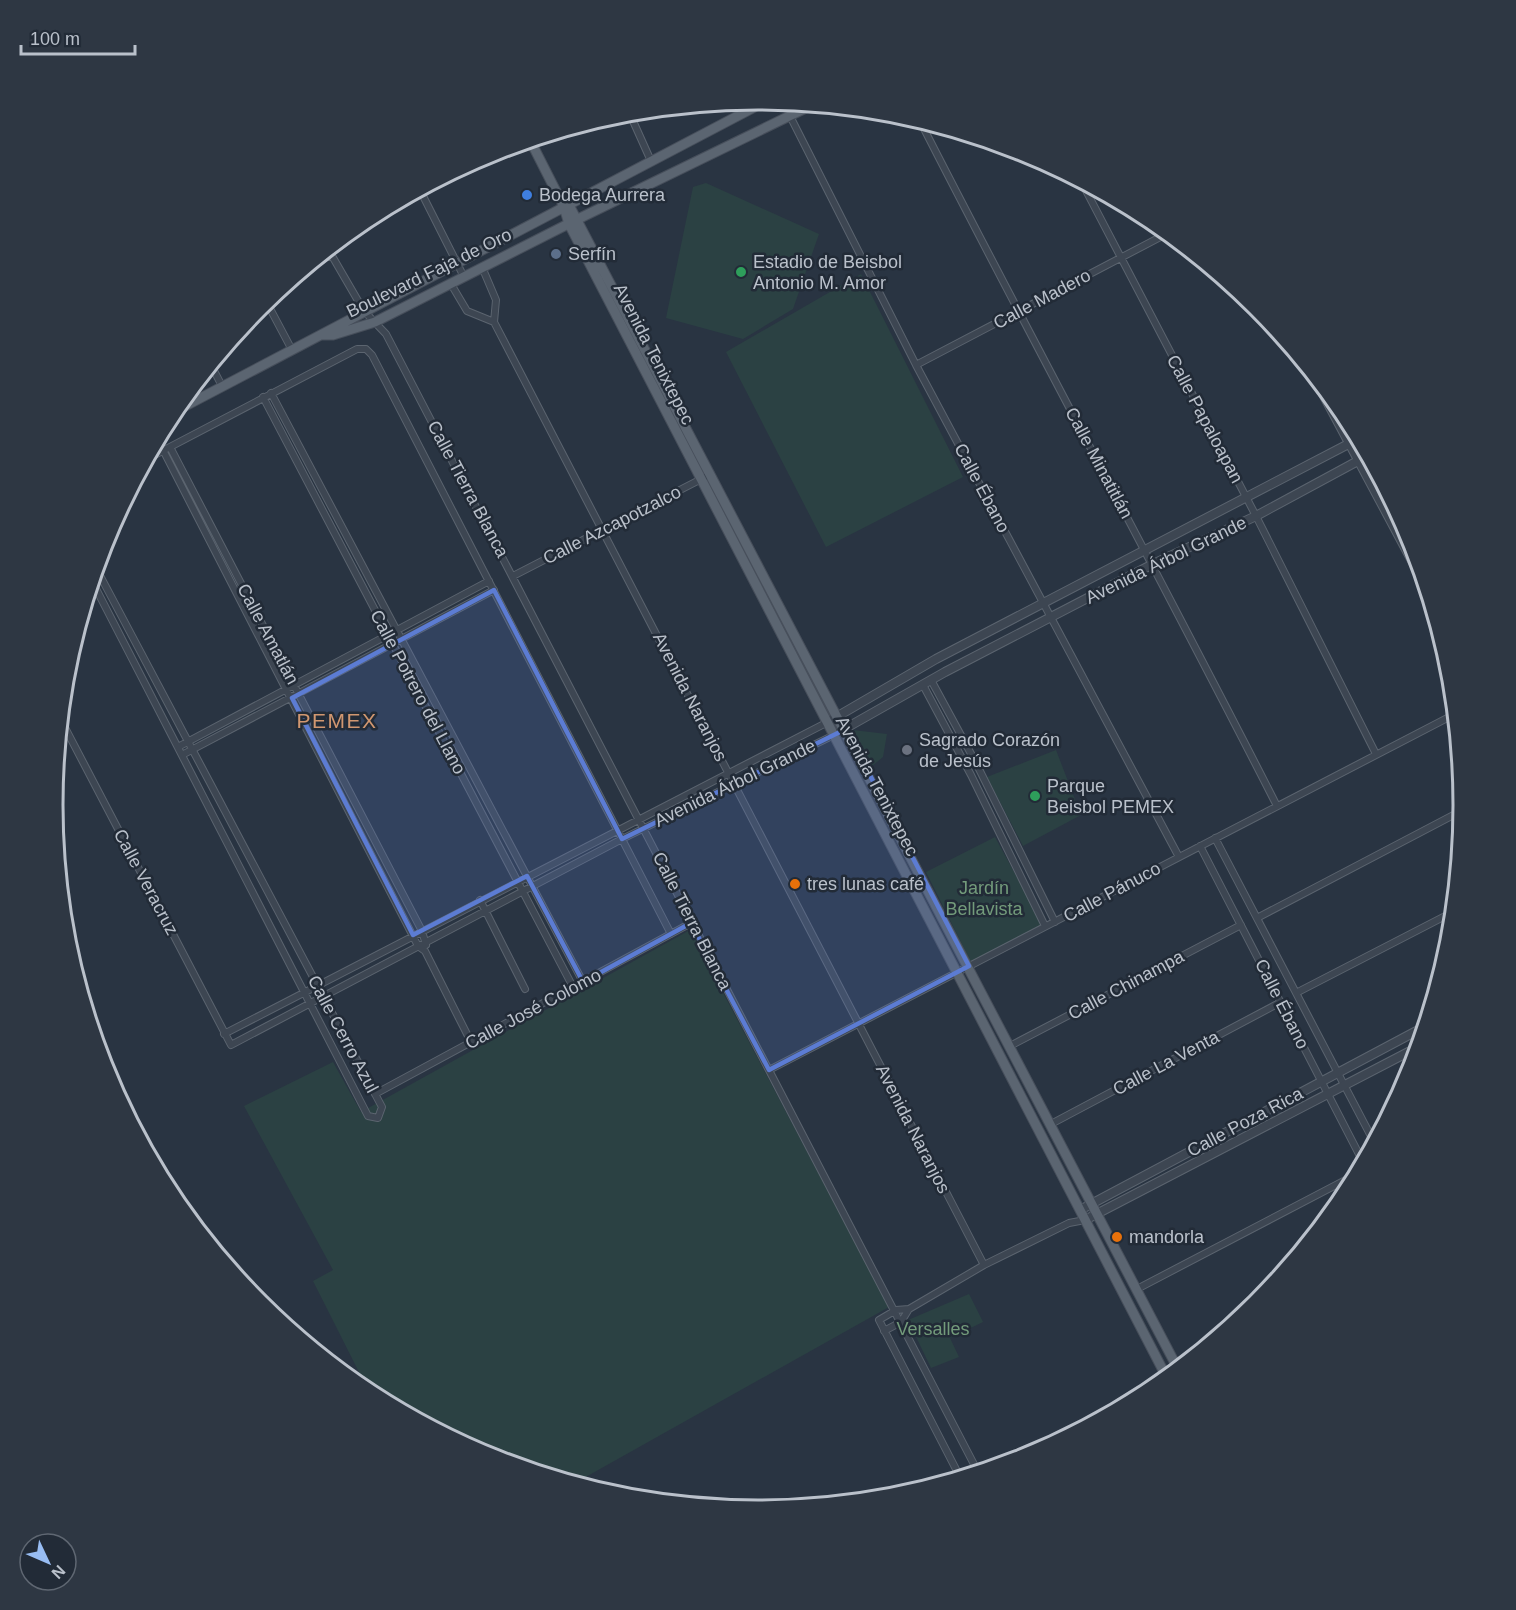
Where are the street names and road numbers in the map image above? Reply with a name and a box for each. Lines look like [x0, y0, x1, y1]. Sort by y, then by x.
street label: Boulevard Faja de Oro [343, 224, 515, 322]
street label: Calle Madero [990, 265, 1094, 333]
street label: Avenida Tenixtepec [610, 280, 698, 428]
street label: Calle Papaloapan [1163, 352, 1247, 486]
street label: Calle Minatitlán [1061, 404, 1137, 522]
street label: Calle Tierra Blanca [423, 417, 513, 562]
street label: Calle Ébano [950, 440, 1014, 536]
street label: Calle Azcapotzalco [540, 482, 684, 568]
street label: Avenida Árbol Grande [1082, 512, 1250, 608]
street label: Calle Amatlán [233, 580, 303, 688]
street label: Calle Potrero del Llano [366, 606, 470, 778]
street label: Avenida Naranjos [649, 629, 731, 765]
street label: Avenida Tenixtepec [832, 713, 922, 859]
street label: Avenida Árbol Grande [651, 735, 819, 831]
street label: Calle Veracruz [110, 826, 182, 938]
street label: Calle Tierra Blanca [649, 849, 736, 994]
street label: Calle Pánuco [1060, 858, 1164, 926]
street label: Calle Chinampa [1065, 946, 1188, 1024]
street label: Calle Ébano [1251, 956, 1313, 1052]
street label: Calle José Colomo [462, 965, 604, 1053]
street label: Calle Cerro Azul [304, 972, 382, 1096]
street label: Calle La Venta [1110, 1026, 1223, 1099]
street label: Avenida Naranjos [872, 1061, 954, 1197]
street label: Calle Poza Rica [1184, 1083, 1307, 1161]

